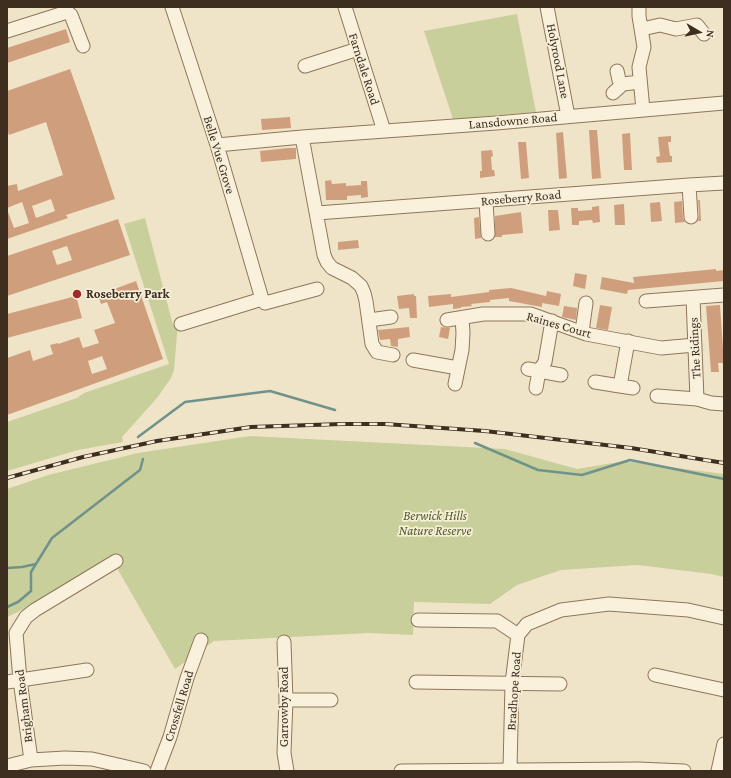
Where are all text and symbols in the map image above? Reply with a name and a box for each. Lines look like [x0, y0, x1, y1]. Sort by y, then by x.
north arrow [679, 12, 719, 52]
street label: Holyrood Lane [543, 22, 573, 100]
text: N [704, 29, 717, 39]
street label: Farndale Road [345, 31, 383, 107]
street label: Lansdowne Road [468, 109, 558, 133]
street label: Belle Vue Grove [200, 114, 238, 196]
street label: Roseberry Road [480, 187, 562, 209]
place label: Roseberry Park [86, 286, 170, 302]
marker: Roseberry Park [71, 288, 83, 300]
street label: Raines Court [525, 308, 593, 342]
street label: The Ridings [686, 317, 704, 379]
park label: Berwick Hills Nature Reserve [399, 508, 471, 539]
street label: Bradhope Road [503, 651, 525, 731]
street label: Garrowby Road [276, 667, 292, 747]
street label: Brigham Road [12, 668, 36, 744]
street label: Crossfell Road [161, 668, 197, 744]

